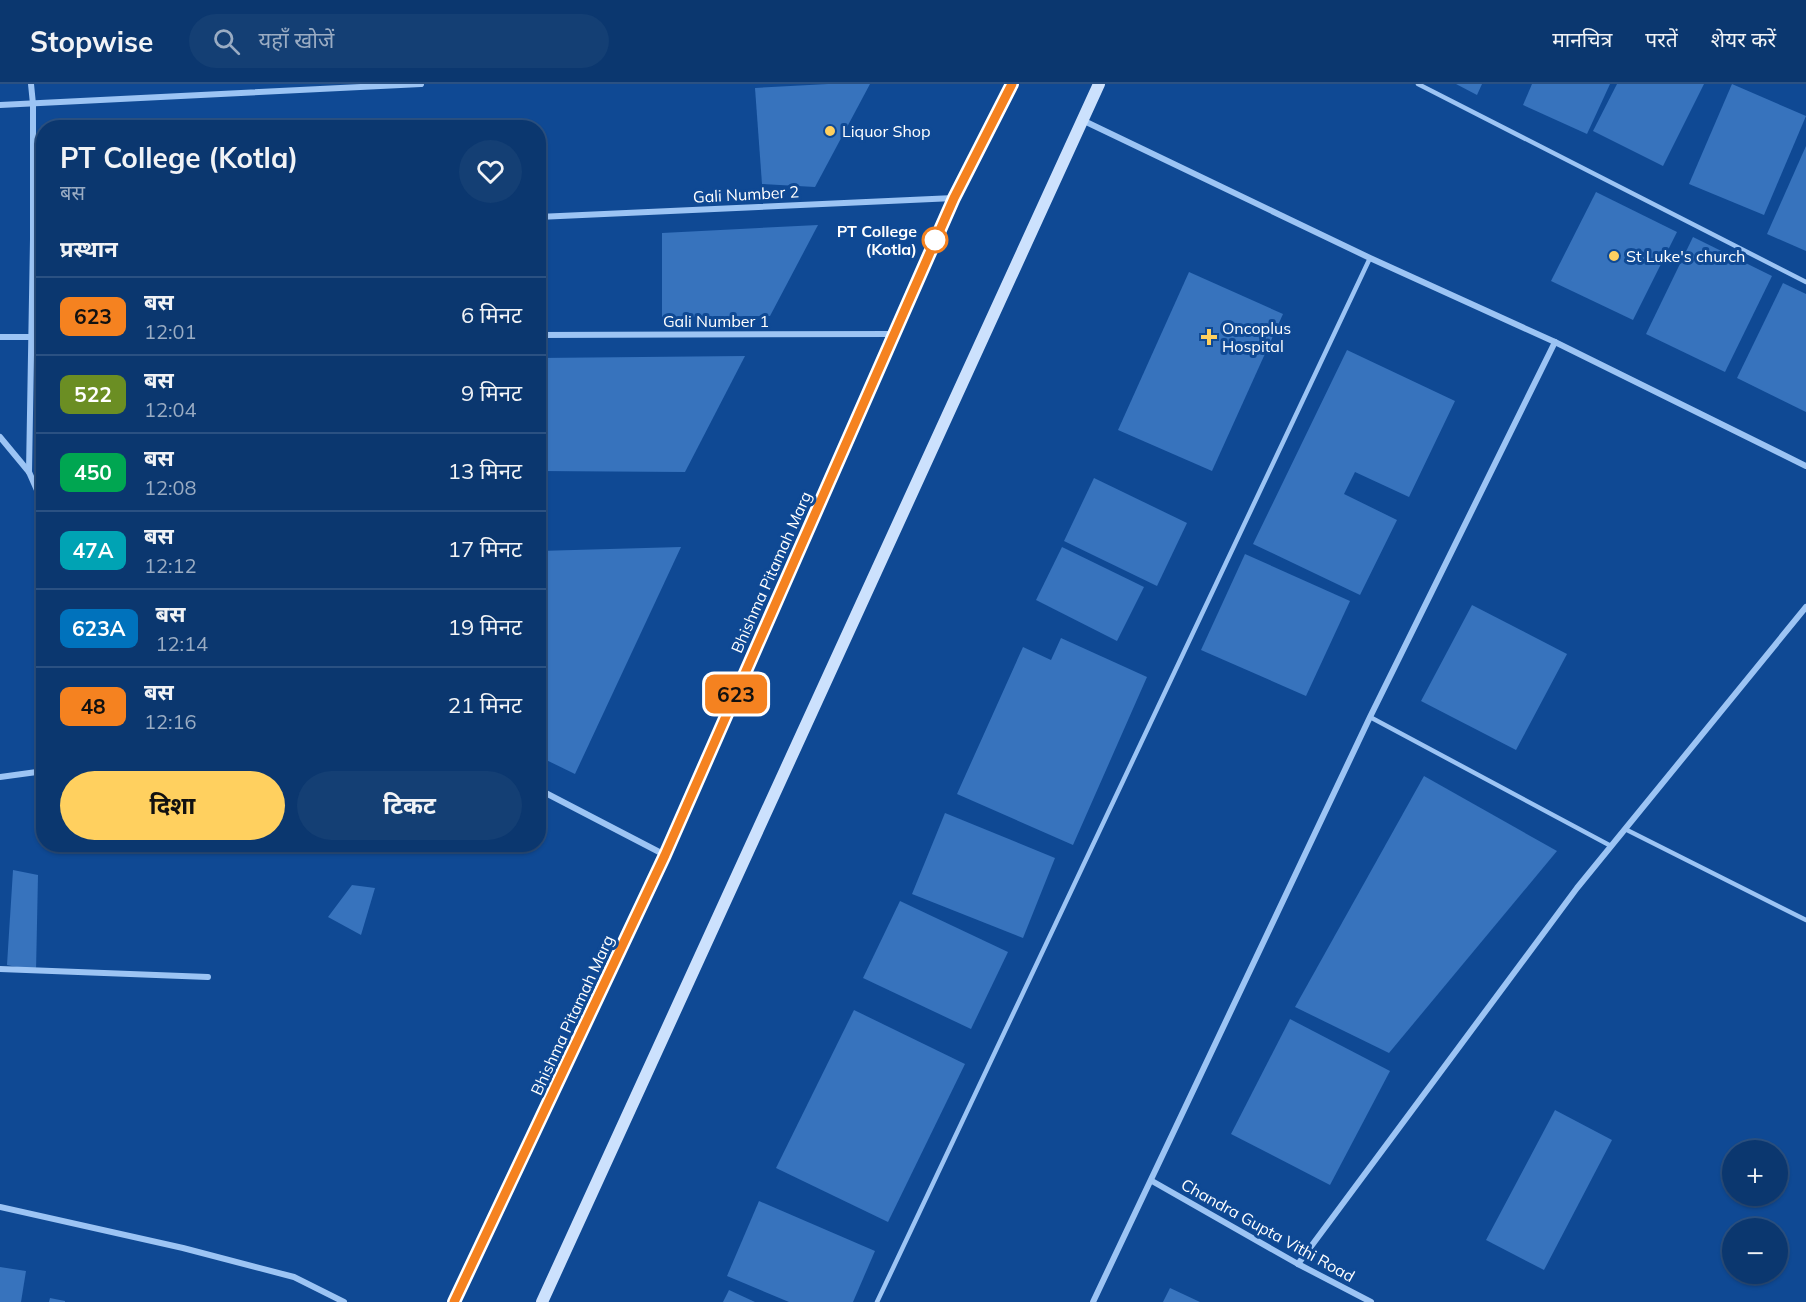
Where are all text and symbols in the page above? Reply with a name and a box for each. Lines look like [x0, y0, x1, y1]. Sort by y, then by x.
search box [189, 14, 609, 68]
text: Stopwise [30, 24, 153, 59]
icon: search [210, 25, 243, 58]
text: यहाँ खोजें [258, 26, 334, 54]
text: मानचित्र [1552, 26, 1612, 52]
text: परतें [1645, 26, 1678, 52]
text: शेयर करें [1711, 26, 1776, 52]
place label: Liquor Shop [842, 121, 931, 141]
marker: Liquor Shop [823, 124, 837, 138]
text: PT College (Kotla) [60, 140, 298, 175]
button: heart [459, 140, 522, 203]
text: बस [60, 180, 85, 205]
street label: Gali Number 2 [692, 181, 800, 207]
place label: PT College (Kotla) [837, 221, 917, 259]
marker: PT College (Kotla) [922, 227, 948, 253]
text: प्रस्थान [60, 235, 118, 263]
place label: St Luke's church [1626, 246, 1745, 266]
marker: St Luke's church [1607, 249, 1621, 263]
text: बस [144, 288, 174, 316]
text: 6 मिनट [461, 301, 522, 329]
text: 623 [74, 303, 112, 329]
street label: Gali Number 1 [663, 311, 769, 331]
place label: Oncoplus Hospital [1222, 318, 1291, 356]
text: 12:01 [144, 319, 197, 344]
marker: Oncoplus Hospital [1200, 328, 1218, 346]
text: बस [144, 366, 174, 394]
text: 9 मिनट [461, 379, 522, 407]
text: 522 [74, 381, 112, 407]
text: 12:04 [144, 397, 197, 422]
text: बस [144, 444, 174, 472]
text: 13 मिनट [448, 457, 522, 485]
text: 450 [74, 459, 112, 485]
text: 12:08 [144, 475, 197, 500]
street label: Bhishma Pitamah Marg [726, 488, 816, 656]
text: बस [144, 522, 174, 550]
text: 17 मिनट [448, 535, 522, 563]
text: 47A [73, 537, 113, 563]
text: 12:12 [144, 553, 197, 578]
text: बस [156, 600, 185, 628]
text: 19 मिनट [448, 613, 522, 641]
text: 623A [72, 615, 126, 641]
text: 12:14 [156, 631, 208, 656]
line badge: 623 [702, 674, 771, 714]
text: बस [144, 678, 174, 706]
text: 623 [717, 681, 755, 707]
text: 21 मिनट [448, 691, 522, 719]
text: 48 [80, 693, 106, 719]
text: 12:16 [144, 709, 197, 734]
button: दिशा [60, 771, 285, 840]
button: टिकट [297, 771, 522, 840]
street label: Bhishma Pitamah Marg [526, 932, 618, 1098]
map controls [1722, 1140, 1788, 1284]
button: + [1722, 1140, 1788, 1206]
street label: Chandra Gupta Vithi Road [1178, 1174, 1358, 1286]
button: − [1722, 1218, 1788, 1284]

